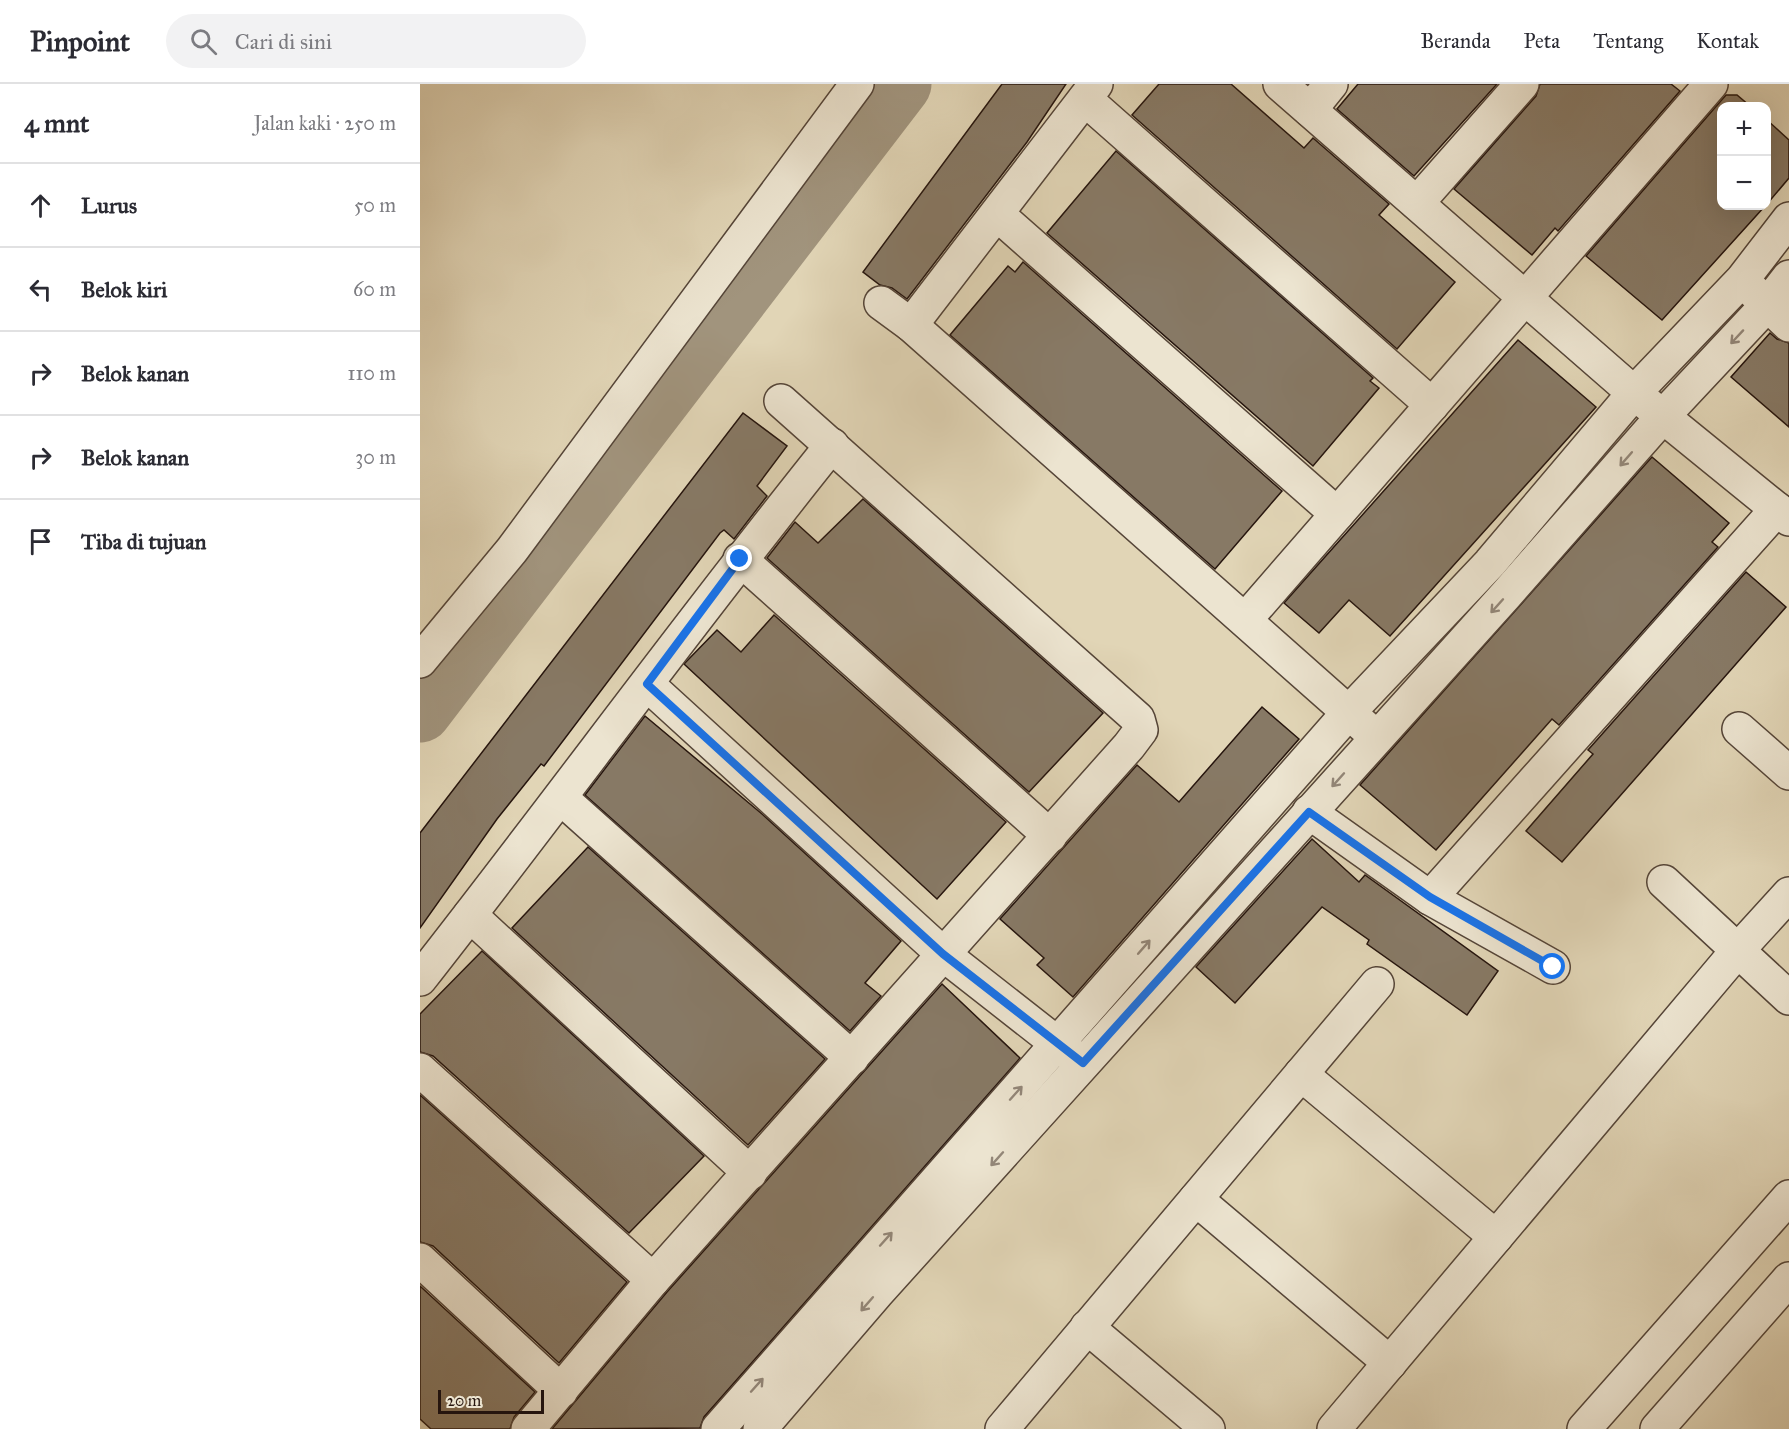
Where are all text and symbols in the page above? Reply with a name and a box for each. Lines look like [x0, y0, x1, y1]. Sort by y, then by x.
search box [166, 14, 586, 68]
text: Pinpoint [30, 24, 130, 59]
icon: search [187, 25, 220, 58]
text: Cari di sini [235, 28, 332, 55]
text: Beranda [1420, 28, 1491, 54]
text: Peta [1524, 28, 1560, 54]
text: Tentang [1593, 28, 1663, 54]
text: Kontak [1696, 28, 1759, 54]
map controls [1717, 102, 1771, 210]
button: + [1717, 102, 1771, 156]
text: 4 mnt [24, 107, 89, 139]
text: Jalan kaki · 250 m [254, 111, 396, 135]
button: − [1717, 156, 1771, 210]
icon: ahead [24, 189, 57, 222]
text: Lurus [81, 192, 137, 219]
text: 50 m [354, 193, 396, 217]
icon: left [24, 273, 57, 306]
text: Belok kiri [81, 276, 167, 303]
text: 60 m [353, 277, 396, 301]
one-way arrow [1730, 330, 1744, 345]
icon: right [24, 357, 57, 390]
text: Belok kanan [81, 360, 189, 387]
text: 110 m [348, 361, 396, 385]
icon: right [24, 441, 57, 474]
text: Belok kanan [81, 444, 189, 471]
text: 30 m [355, 445, 396, 469]
one-way arrow [1619, 451, 1632, 467]
icon: arrive [24, 525, 57, 558]
text: Tiba di tujuan [81, 528, 206, 555]
route end [726, 545, 752, 571]
one-way arrow [1490, 598, 1504, 613]
one-way arrow [1331, 772, 1345, 787]
one-way arrow [1137, 940, 1151, 955]
route start [1539, 953, 1565, 979]
one-way arrow [1009, 1086, 1023, 1101]
one-way arrow [990, 1151, 1004, 1166]
one-way arrow [879, 1232, 893, 1247]
one-way arrow [860, 1296, 873, 1312]
one-way arrow [750, 1378, 764, 1393]
scale bar [438, 1387, 544, 1414]
text: 20 m [447, 1391, 481, 1410]

